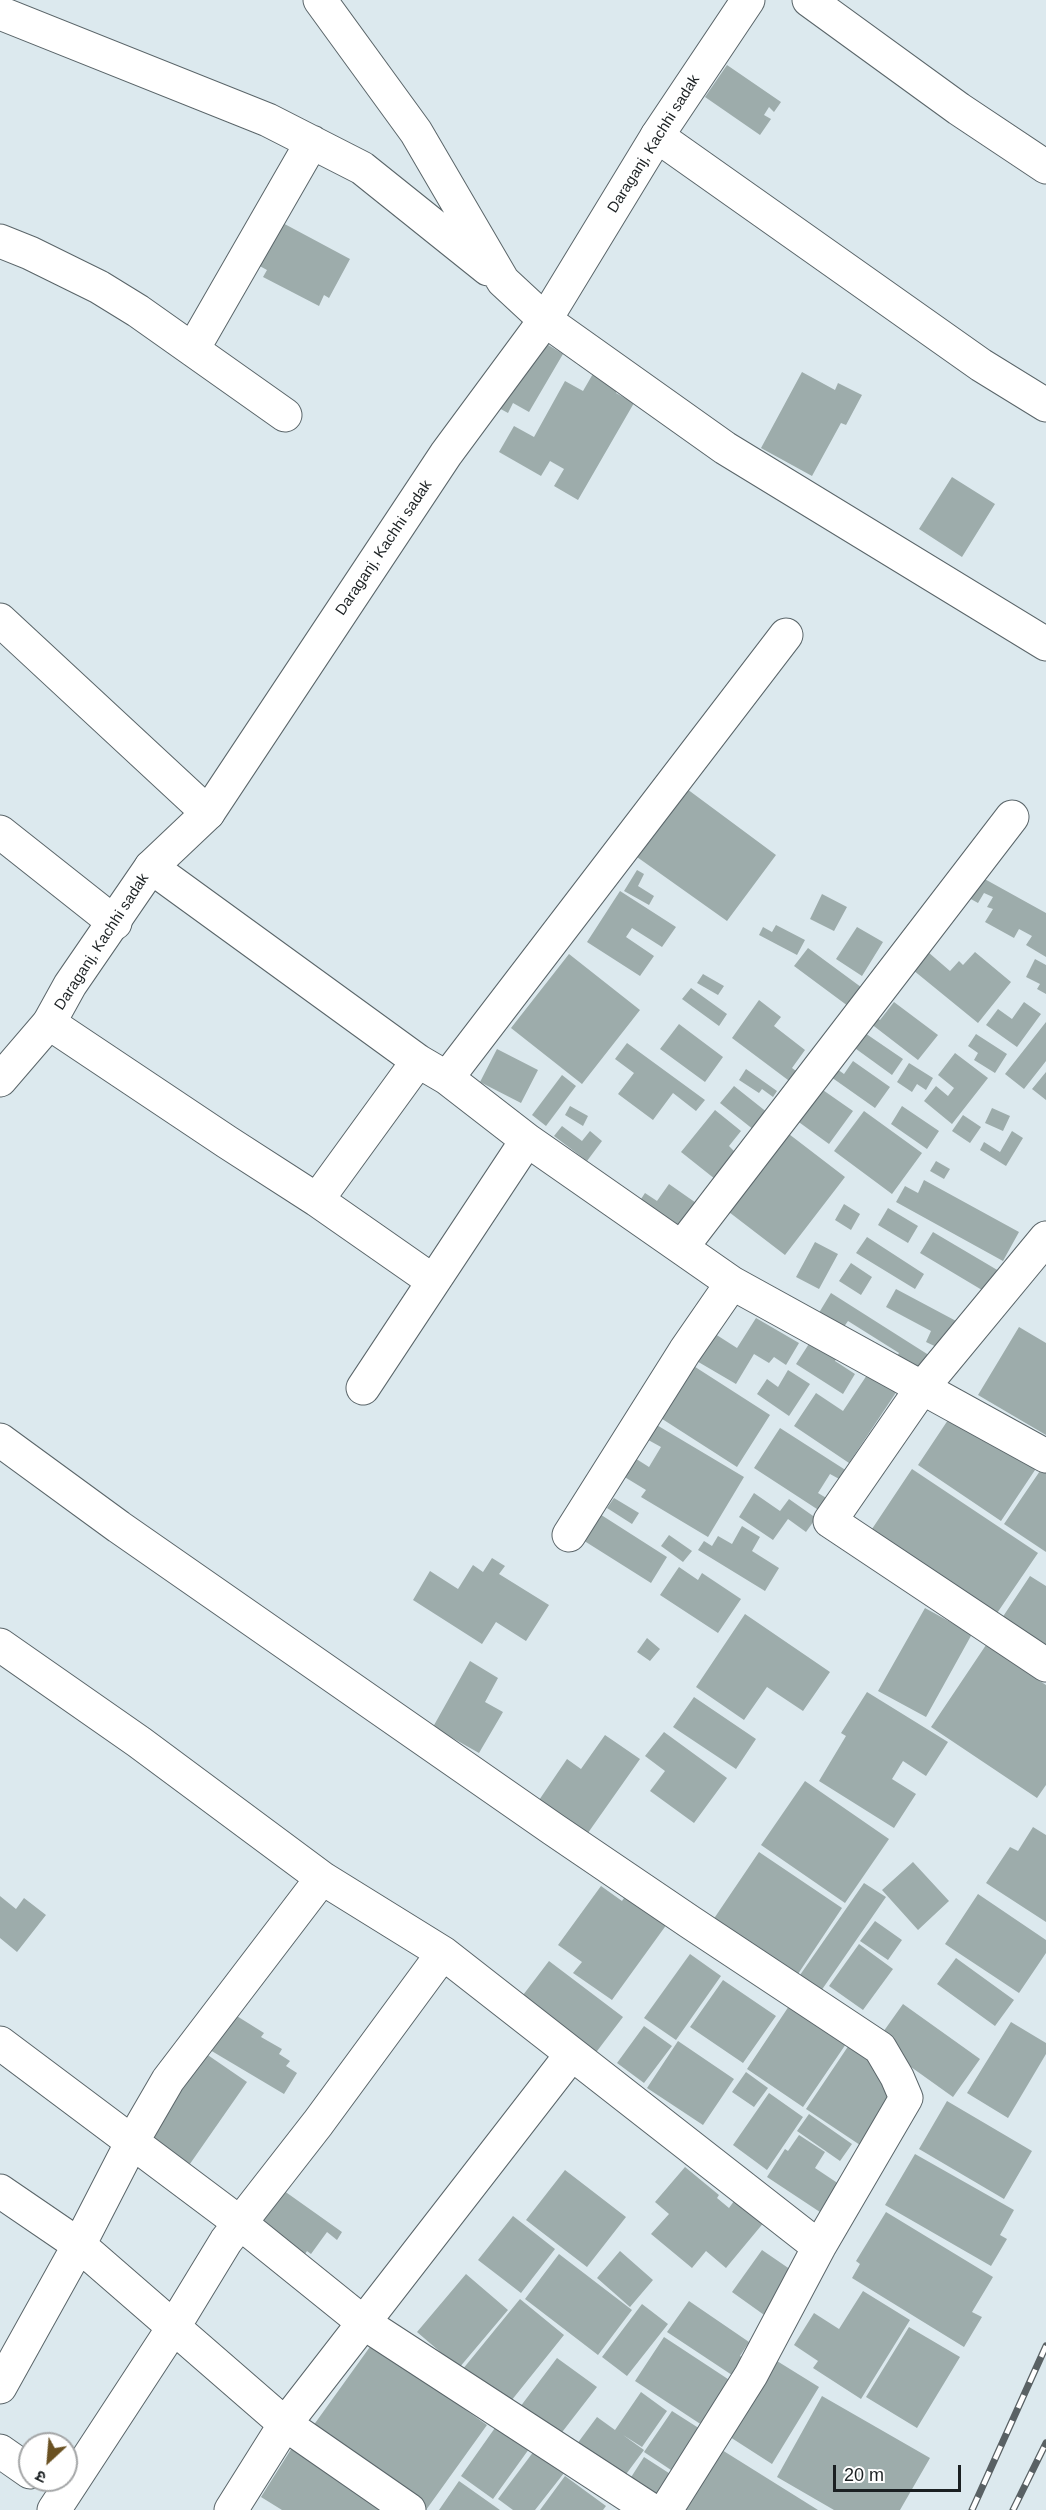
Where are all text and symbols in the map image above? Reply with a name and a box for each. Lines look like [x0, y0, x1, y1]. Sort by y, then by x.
street label: Daraganj, Kachhi sadak [604, 72, 704, 216]
street label: Daraganj, Kachhi sadak [332, 477, 436, 619]
street label: Daraganj, Kachhi sadak [51, 870, 153, 1014]
north arrow [18, 2432, 78, 2492]
scale bar [836, 2453, 964, 2491]
text: 20 m [844, 2465, 884, 2485]
text: उ [33, 2467, 49, 2487]

